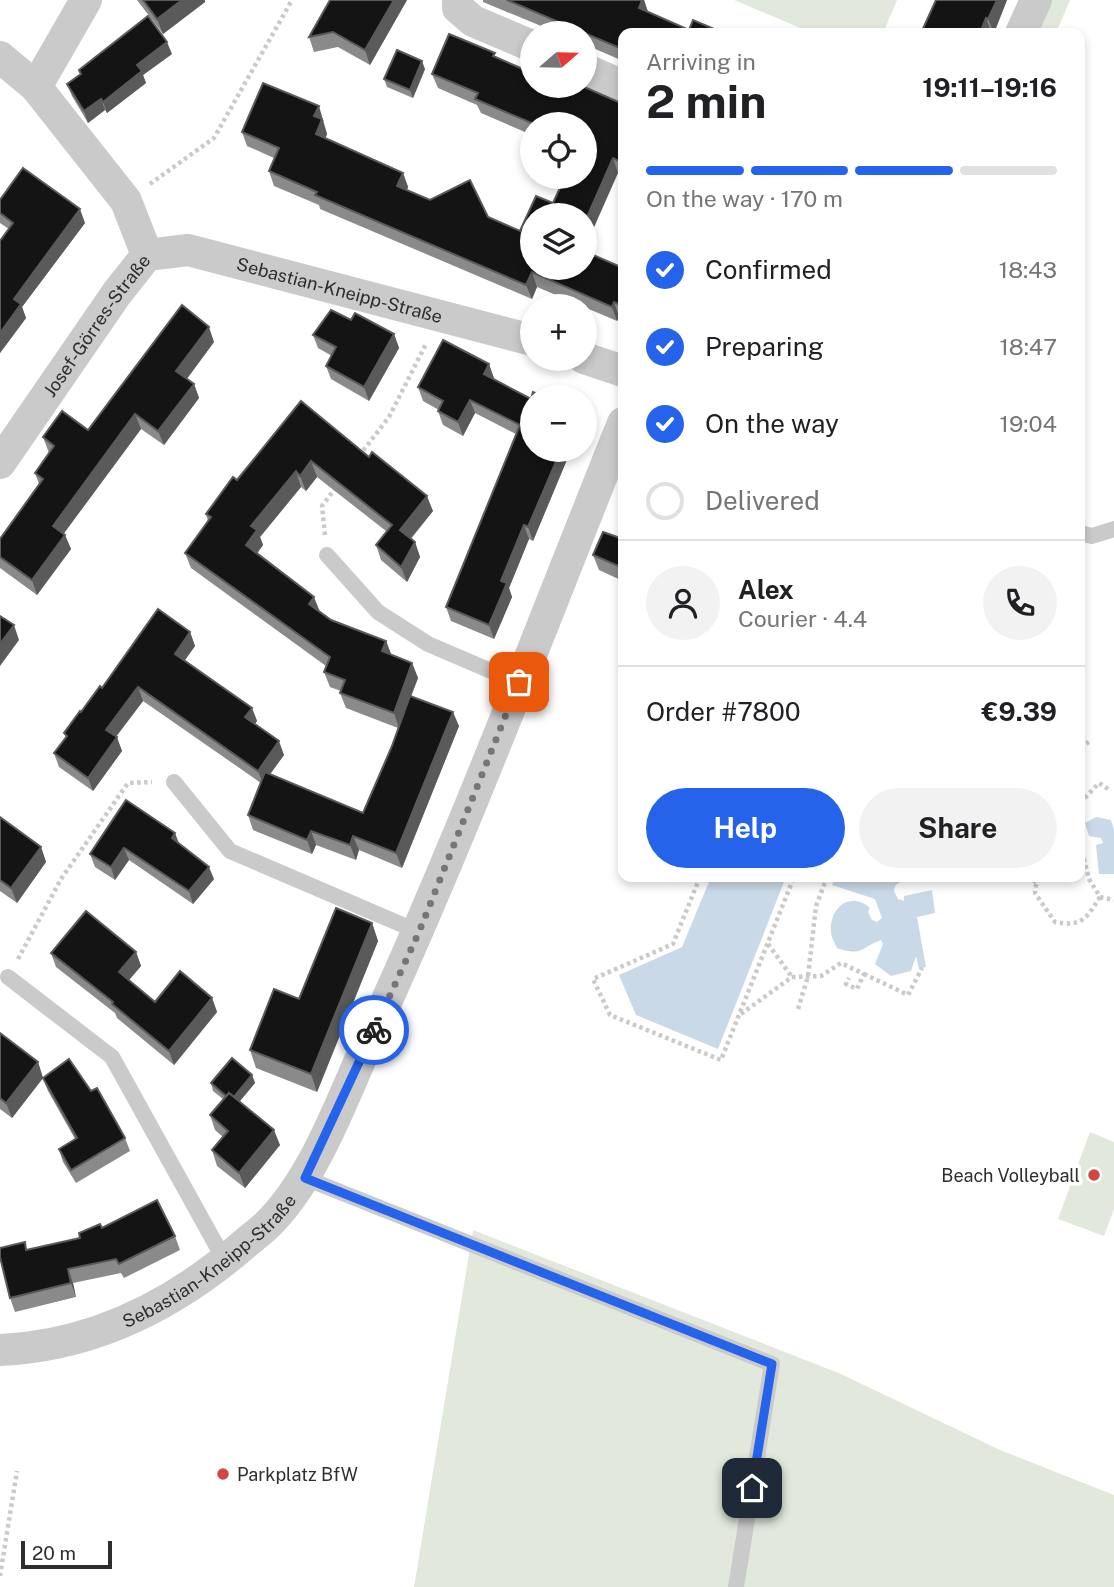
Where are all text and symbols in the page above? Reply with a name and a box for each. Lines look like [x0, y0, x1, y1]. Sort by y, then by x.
north arrow [520, 21, 597, 98]
map controls [520, 21, 597, 462]
text: Arriving in [646, 48, 756, 75]
text: 19:11–19:16 [922, 72, 1057, 103]
text: 2 min [646, 74, 766, 128]
button: locate [520, 112, 597, 189]
text: On the way · 170 m [646, 185, 843, 212]
button: layers [520, 203, 597, 280]
street label: Josef-Görres-Straße [38, 250, 154, 400]
icon: check [646, 251, 684, 289]
street label: Sebastian-Kneipp-Straße [234, 253, 445, 327]
text: Confirmed [705, 254, 832, 285]
text: 18:43 [999, 256, 1057, 283]
button: + [520, 294, 597, 371]
icon: check [646, 328, 684, 366]
text: Preparing [705, 331, 824, 362]
text: 18:47 [999, 333, 1057, 360]
button: − [520, 385, 597, 462]
icon: check [646, 405, 684, 443]
text: On the way [705, 408, 839, 439]
text: 19:04 [1000, 410, 1057, 437]
text: Delivered [705, 485, 820, 516]
button: person [646, 566, 720, 640]
button: phone [983, 566, 1057, 640]
text: Alex [738, 574, 794, 605]
text: Courier · 4.4 [738, 605, 867, 632]
pin [489, 652, 549, 712]
icon: bag [500, 663, 538, 701]
text: Order #7800 [646, 696, 801, 727]
text: €9.39 [982, 696, 1057, 727]
button: Help [646, 788, 845, 868]
button: Share [859, 788, 1057, 868]
courier [339, 995, 409, 1065]
icon: bike [355, 1011, 393, 1049]
place label: Beach Volleyball [941, 1165, 1080, 1186]
marker: Beach Volleyball [1086, 1167, 1102, 1183]
street label: Sebastian-Kneipp-Straße [119, 1190, 300, 1331]
pin [722, 1458, 782, 1518]
place label: Parkplatz BfW [237, 1464, 358, 1485]
marker: Parkplatz BfW [215, 1466, 231, 1482]
icon: home [733, 1469, 771, 1507]
scale bar [21, 1538, 112, 1570]
text: 20 m [32, 1542, 76, 1564]

